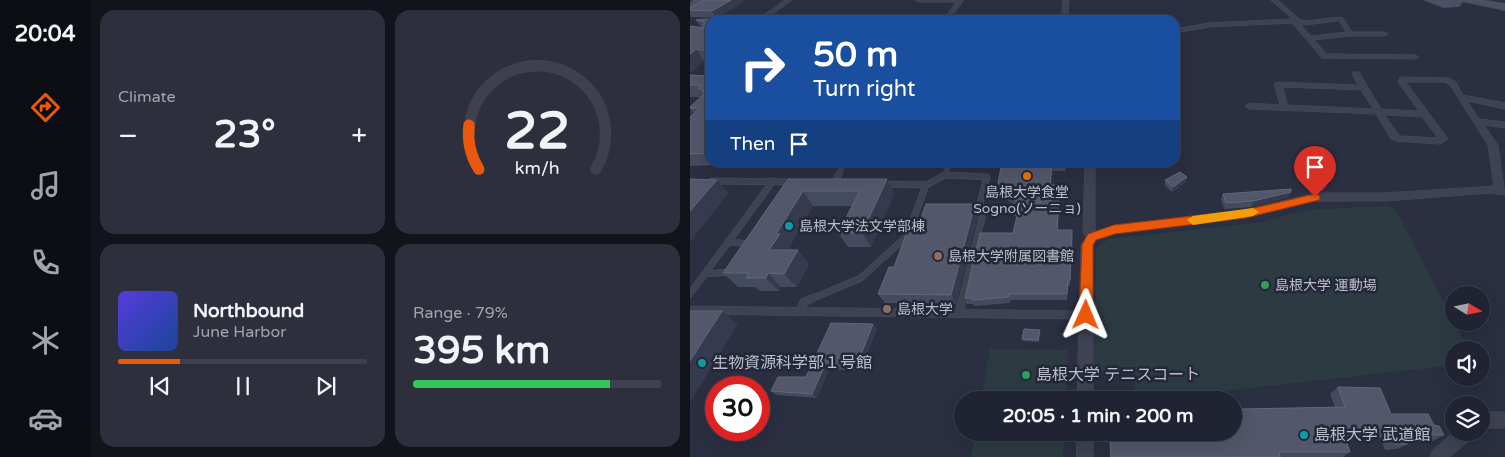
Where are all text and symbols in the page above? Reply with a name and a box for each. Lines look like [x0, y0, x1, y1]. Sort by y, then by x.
text: 20:04 [15, 21, 75, 47]
text: 50 m [813, 34, 898, 76]
icon: right [730, 35, 795, 100]
text: Turn right [813, 76, 915, 102]
text: Climate [118, 87, 176, 107]
icon: directions [28, 90, 63, 125]
text: 22 [505, 100, 570, 163]
text: 23° [214, 112, 276, 158]
text: − [118, 119, 138, 153]
text: + [351, 119, 367, 153]
icon: arrive [785, 130, 813, 158]
text: Then [730, 133, 775, 155]
pin [1294, 146, 1336, 197]
icon: arrive [1301, 153, 1329, 181]
text: km/h [515, 158, 560, 179]
icon: music [28, 168, 63, 203]
marker: 島根大学食堂 Sogno(ソーニョ) [1021, 170, 1033, 182]
place label: 島根大学食堂 Sogno(ソーニョ) [973, 184, 1081, 217]
place label: 島根大学法文学部棟 [799, 218, 925, 235]
marker: 島根大学法文学部棟 [783, 220, 795, 232]
icon: phone [28, 245, 63, 280]
place label: 島根大学附属図書館 [948, 248, 1074, 265]
marker: 島根大学附属図書館 [932, 250, 944, 262]
place label: 島根大学 運動場 [1275, 277, 1377, 294]
marker: 島根大学 運動場 [1259, 279, 1271, 291]
north arrow [1445, 286, 1490, 331]
map controls [1445, 286, 1490, 441]
position arrow [1059, 288, 1111, 340]
text: Northbound [193, 300, 304, 322]
place label: 島根大学 [897, 301, 953, 318]
text: Range · 79% [413, 303, 508, 323]
marker: 島根大学 [881, 303, 893, 315]
text: June Harbor [193, 322, 286, 342]
icon: climate [28, 323, 63, 358]
text: 395 km [413, 328, 550, 374]
button: sound [1445, 341, 1490, 386]
place label: 生物資源科学部１号館 [712, 353, 872, 373]
marker: 生物資源科学部１号館 [696, 357, 708, 369]
place label: 島根大学 テニスコート [1036, 365, 1200, 385]
marker: 島根大学 テニスコート [1020, 369, 1032, 381]
icon: previous [146, 372, 174, 400]
icon: pause [229, 372, 257, 400]
icon: next [312, 372, 340, 400]
speed limit sign: 30 [705, 376, 770, 441]
button: layers [1445, 396, 1490, 441]
icon: car [28, 401, 63, 436]
text: 20:05 · 1 min · 200 m [1002, 405, 1194, 427]
place label: 島根大学 武道館 [1314, 425, 1430, 445]
marker: 島根大学 武道館 [1298, 429, 1310, 441]

